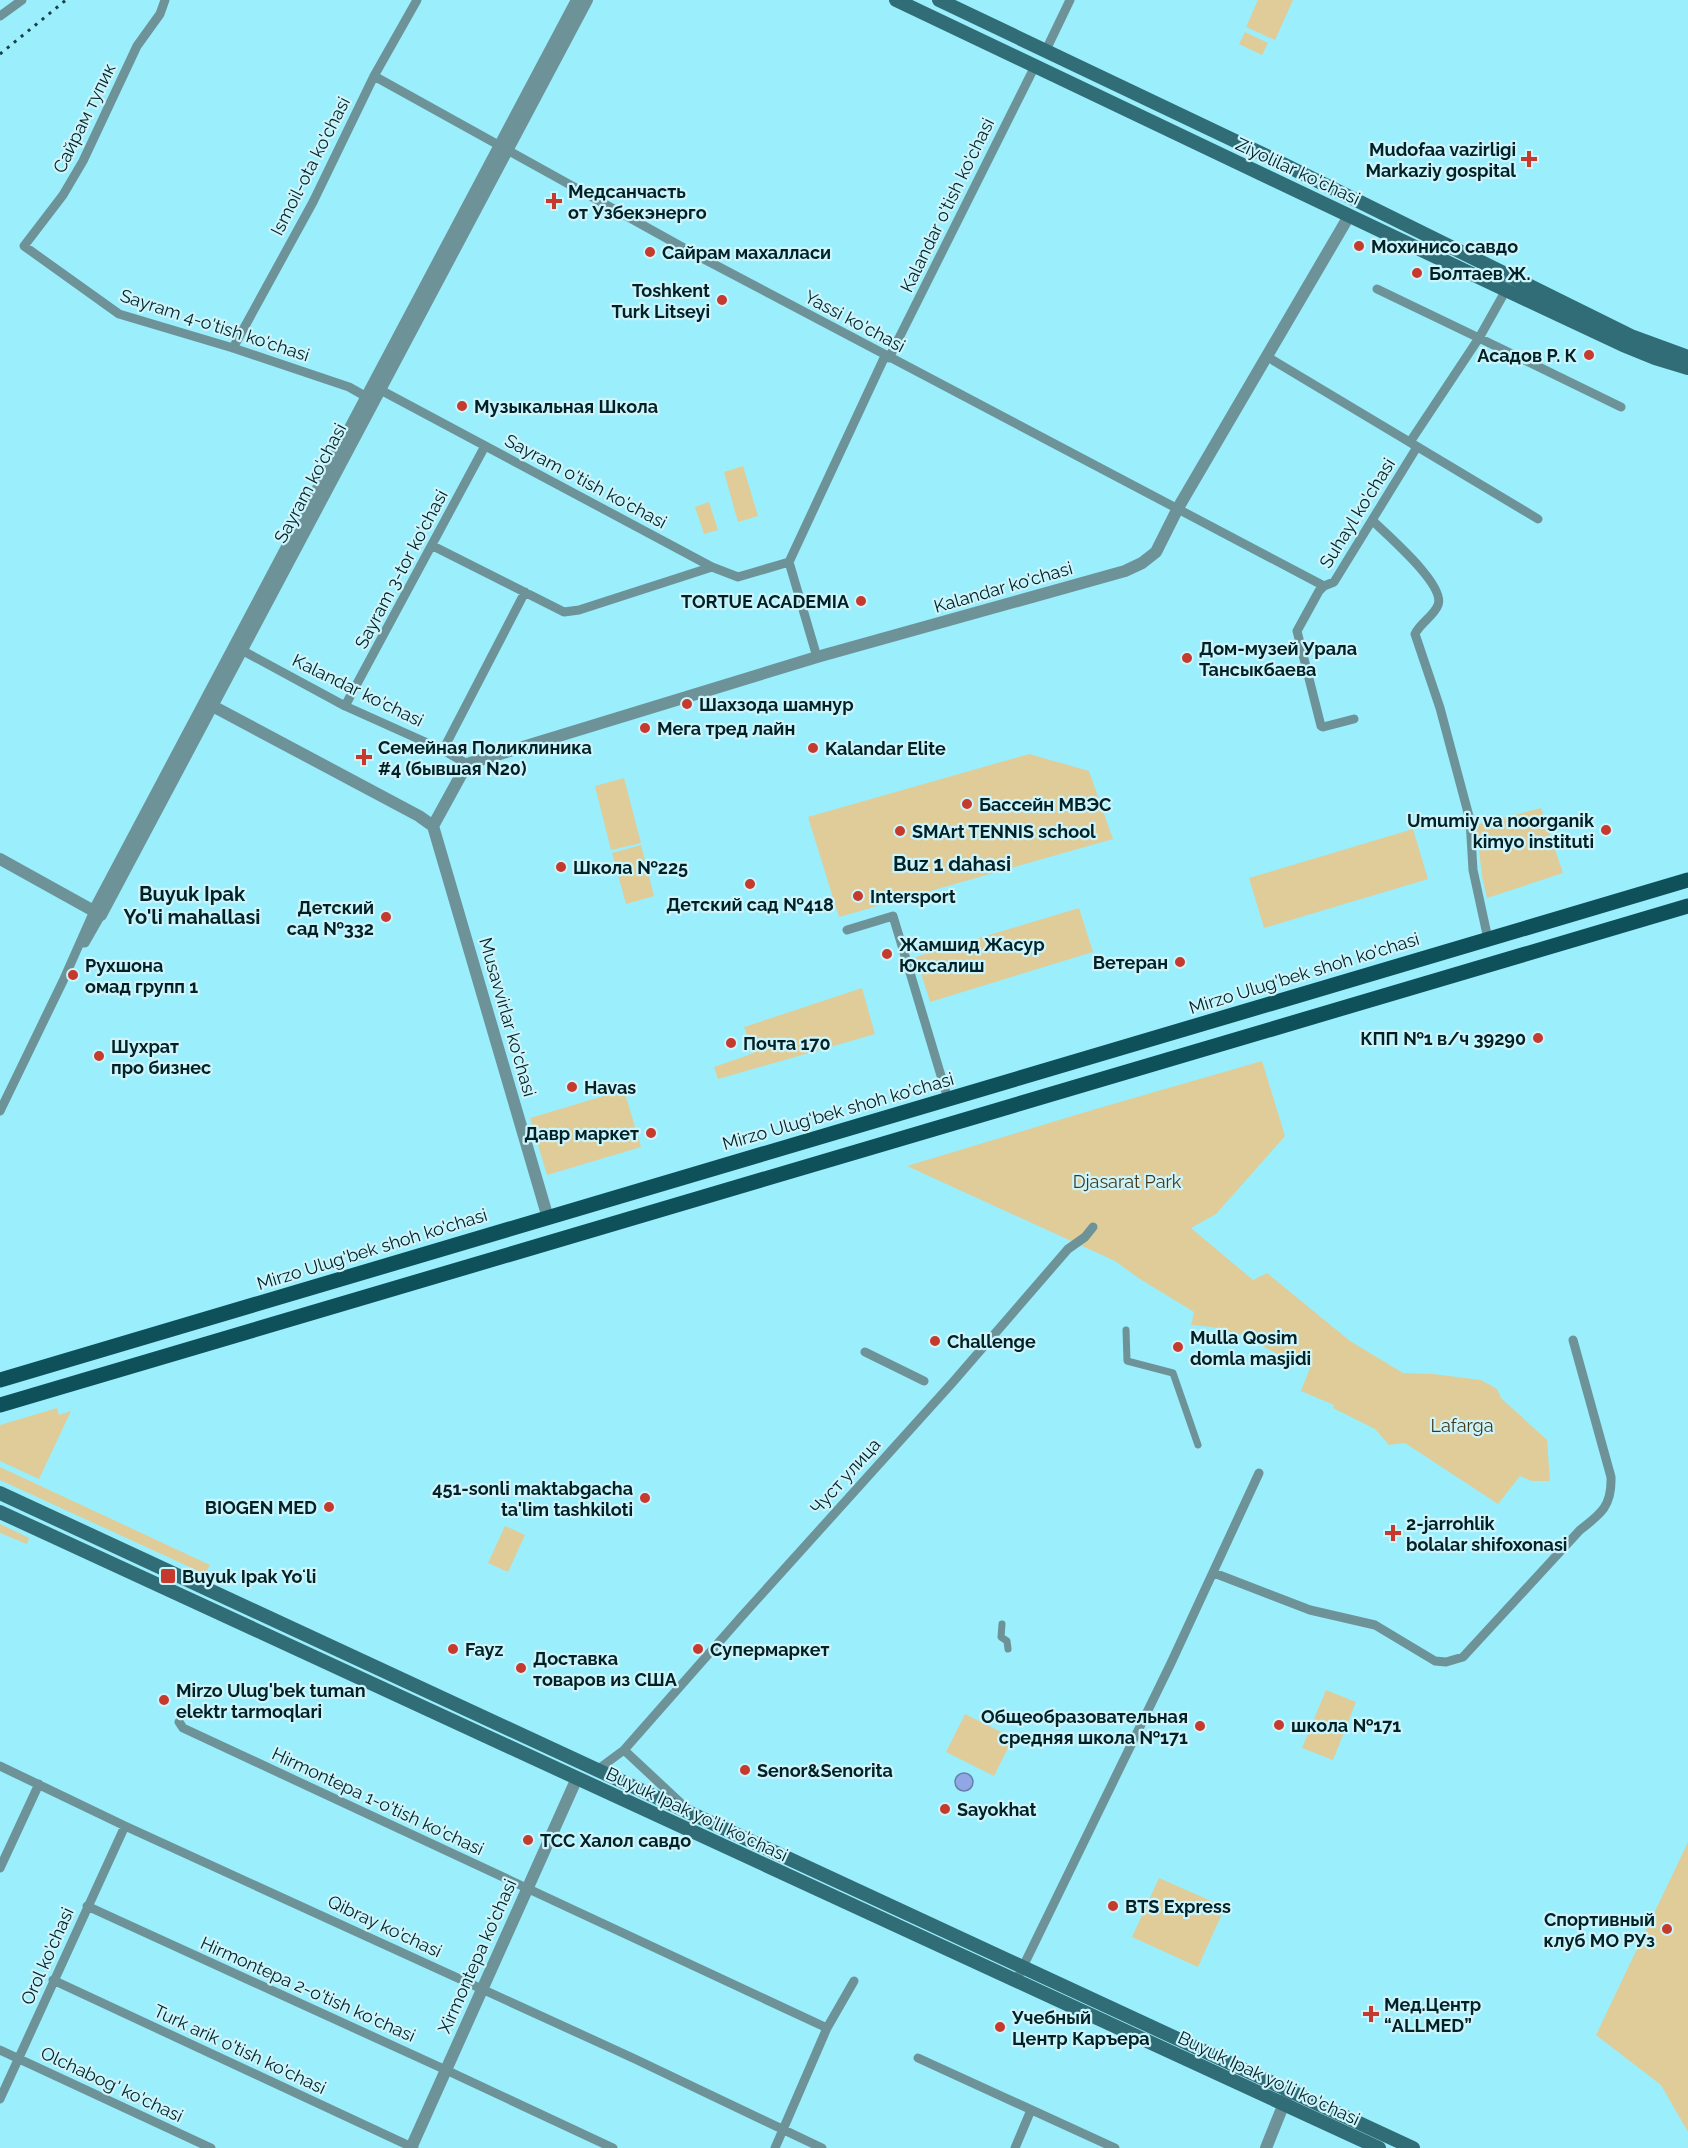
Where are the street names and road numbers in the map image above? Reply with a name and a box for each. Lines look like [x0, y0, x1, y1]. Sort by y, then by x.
street label: Сайрам тупик [48, 60, 120, 176]
street label: Ismoil-ota ko'chasi [266, 93, 354, 239]
street label: Kalandar o'tish ko'chasi [896, 115, 998, 295]
street label: Ziyolilar ko'chasi [1233, 133, 1363, 209]
street label: Sayram 4-o'tish ko'chasi [118, 284, 312, 366]
street label: Yassi ko'chasi [801, 286, 909, 356]
street label: Sayram ko'chasi [270, 420, 350, 546]
street label: Sayram o'tish ko'chasi [501, 429, 671, 533]
street label: Suhayl ko'chasi [1315, 454, 1399, 572]
street label: Sayram 3-tor ko'chasi [350, 486, 452, 652]
street label: Kalandar ko'chasi [931, 557, 1075, 617]
street label: Kalandar ko'chasi [289, 649, 427, 731]
street label: Mirzo Ulug'bek shoh ko'chasi [1186, 928, 1422, 1018]
street label: Musavvirlar ko'chasi [475, 935, 541, 1099]
street label: Mirzo Ulug'bek shoh ko'chasi [720, 1068, 956, 1154]
street label: Mirzo Ulug'bek shoh ko'chasi [254, 1204, 490, 1294]
street label: Чуст улица [806, 1434, 884, 1518]
street label: Hirmontepa 1-o'tish ko'chasi [269, 1743, 487, 1859]
street label: Buyuk Ipak yo'li ko'chasi [603, 1763, 791, 1865]
street label: Xirmontepa ko'chasi [434, 1876, 520, 2036]
street label: Qibray ko'chasi [325, 1890, 445, 1962]
street label: Orol ko'chasi [16, 1904, 78, 2008]
street label: Hirmontepa 2-o'tish ko'chasi [197, 1932, 419, 2046]
street label: Turk arik o'tish ko'chasi [150, 2000, 330, 2098]
street label: Buyuk Ipak yo'li ko'chasi [1175, 2027, 1363, 2129]
street label: Olchabog' ko'chasi [38, 2042, 186, 2126]

